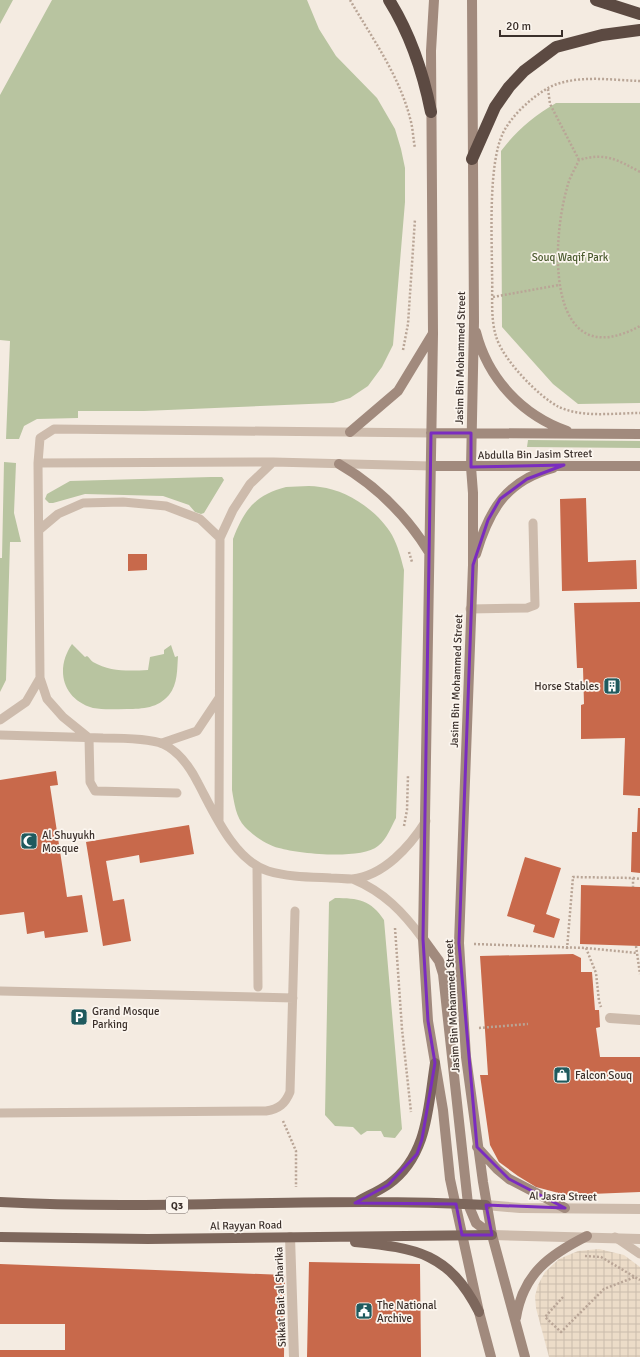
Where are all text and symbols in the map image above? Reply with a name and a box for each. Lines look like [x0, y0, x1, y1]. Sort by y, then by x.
scale bar [500, 12, 562, 38]
text: 20 m [506, 19, 531, 34]
park label: Souq Waqif Park [532, 251, 609, 264]
street label: Jasim Bin Mohammed Street [453, 291, 468, 425]
street label: Abdulla Bin Jasim Street [478, 447, 593, 462]
street label: Jasim Bin Mohammed Street [448, 614, 465, 748]
building icon: Horse Stables [602, 676, 622, 696]
place label: Horse Stables [534, 680, 599, 693]
place label: Al Shuyukh Mosque [42, 829, 95, 855]
mosque icon: Al Shuyukh Mosque [19, 831, 39, 851]
street label: Jasim Bin Mohammed Street [443, 939, 462, 1073]
place label: Grand Mosque Parking [92, 1005, 160, 1031]
parking icon: Grand Mosque Parking [69, 1007, 89, 1027]
shop icon: Falcon Souq [552, 1065, 572, 1085]
place label: Falcon Souq [575, 1069, 632, 1082]
street label: Al Jasra Street [529, 1189, 597, 1204]
road number: Q3 [166, 1197, 188, 1213]
street label: Al Rayyan Road [210, 1218, 282, 1233]
street label: Sikkat Bait al Sharika [272, 1246, 289, 1347]
place label: The National Archive [377, 1299, 437, 1325]
public building icon: The National Archive [354, 1301, 374, 1321]

